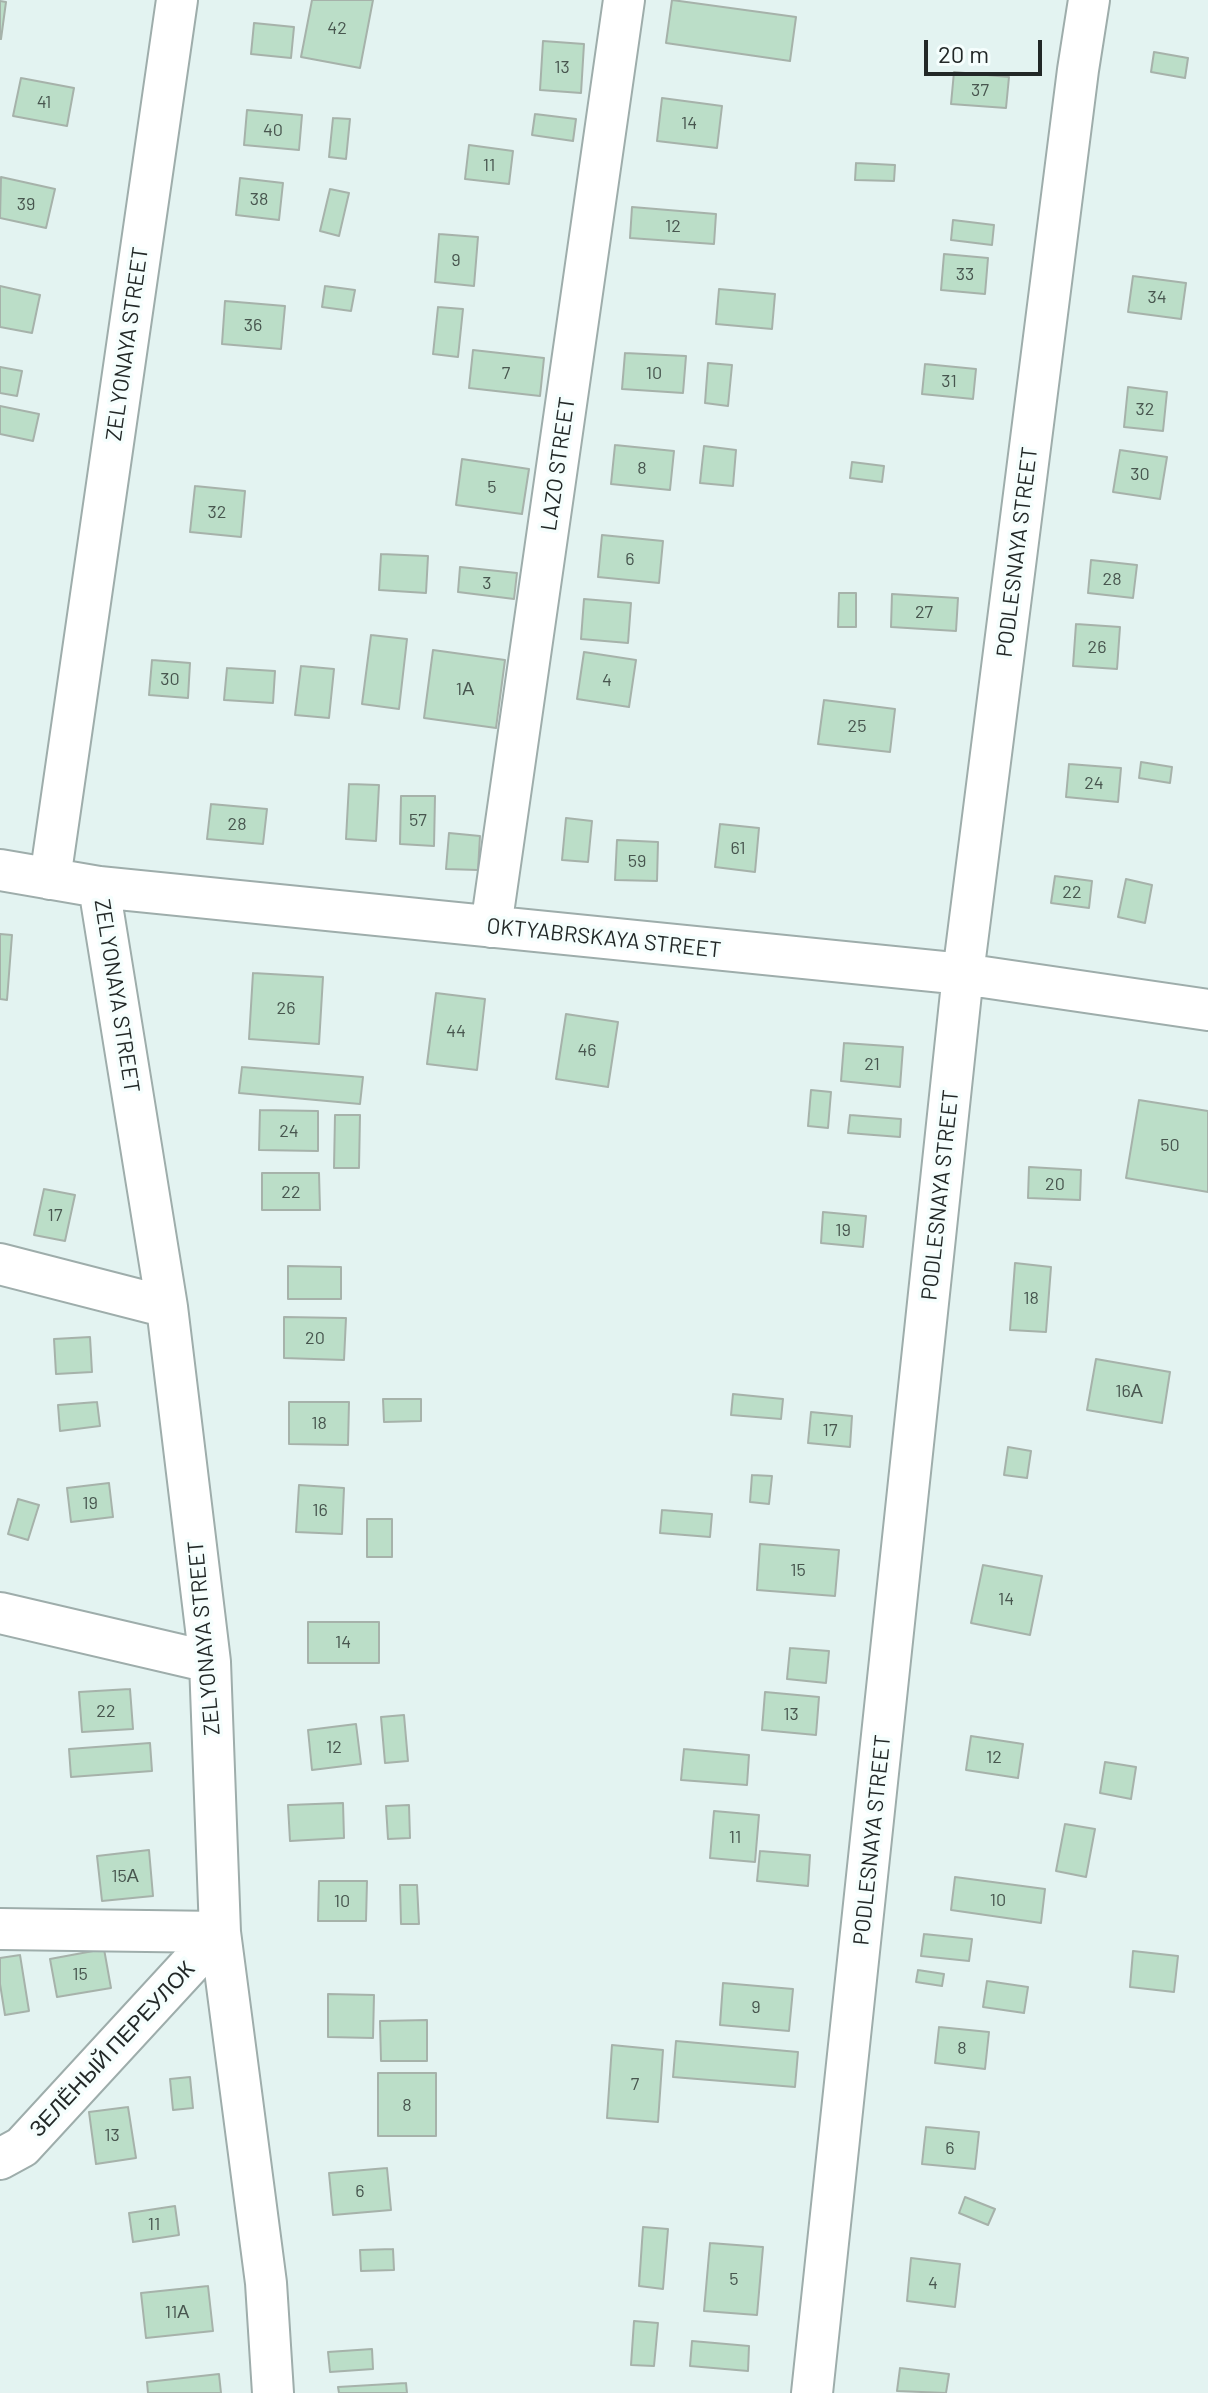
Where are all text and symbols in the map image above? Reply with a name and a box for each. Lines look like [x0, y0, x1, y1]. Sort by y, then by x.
house number: 42 [327, 17, 347, 39]
scale bar [928, 24, 1046, 74]
text: 20 m [938, 39, 989, 68]
house number: 13 [554, 56, 570, 78]
house number: 37 [971, 79, 989, 101]
house number: 41 [37, 91, 51, 113]
house number: 14 [681, 112, 697, 134]
house number: 40 [263, 119, 283, 141]
house number: 11 [483, 154, 495, 176]
house number: 38 [250, 188, 268, 210]
house number: 39 [17, 193, 35, 215]
house number: 12 [665, 215, 681, 237]
street label: ZELYONAYA STREET [100, 245, 154, 443]
house number: 9 [451, 249, 461, 271]
house number: 33 [956, 263, 974, 285]
house number: 34 [1147, 286, 1167, 308]
house number: 36 [244, 314, 262, 336]
house number: 7 [502, 362, 510, 384]
house number: 10 [646, 362, 662, 384]
house number: 31 [941, 370, 957, 392]
street label: LAZO STREET [536, 395, 580, 533]
house number: 32 [1136, 398, 1154, 420]
street label: PODLESNAYA STREET [991, 445, 1043, 659]
house number: 8 [637, 457, 647, 479]
house number: 30 [1130, 463, 1150, 485]
house number: 5 [487, 476, 497, 498]
house number: 32 [208, 501, 226, 523]
house number: 6 [625, 548, 635, 570]
house number: 28 [1102, 568, 1122, 590]
house number: 3 [482, 572, 492, 594]
house number: 27 [915, 601, 933, 623]
house number: 26 [1088, 636, 1106, 658]
house number: 30 [160, 668, 180, 690]
house number: 4 [602, 669, 612, 691]
house number: 1А [456, 678, 474, 700]
house number: 25 [848, 715, 866, 737]
house number: 24 [1084, 772, 1104, 794]
house number: 57 [409, 809, 427, 831]
house number: 28 [227, 813, 247, 835]
house number: 61 [730, 837, 746, 859]
house number: 59 [628, 850, 646, 872]
house number: 22 [1062, 881, 1082, 903]
street label: ZELYONAYA STREET [89, 897, 145, 1095]
street label: OKTYABRSKAYA STREET [485, 913, 723, 963]
house number: 26 [277, 997, 295, 1019]
house number: 44 [446, 1020, 466, 1042]
house number: 46 [577, 1039, 597, 1061]
house number: 21 [864, 1053, 880, 1075]
street label: PODLESNAYA STREET [916, 1088, 964, 1302]
house number: 24 [279, 1120, 299, 1142]
house number: 50 [1160, 1134, 1180, 1156]
house number: 20 [1045, 1173, 1065, 1195]
house number: 22 [281, 1181, 301, 1203]
house number: 17 [48, 1204, 62, 1226]
house number: 19 [835, 1219, 851, 1241]
house number: 18 [1023, 1287, 1039, 1309]
house number: 20 [305, 1327, 325, 1349]
house number: 16А [1115, 1380, 1143, 1402]
house number: 18 [311, 1412, 327, 1434]
house number: 17 [823, 1419, 837, 1441]
house number: 19 [82, 1492, 98, 1514]
house number: 16 [312, 1499, 328, 1521]
street label: ZELYONAYA STREET [182, 1539, 226, 1737]
house number: 15 [790, 1559, 806, 1581]
house number: 14 [998, 1588, 1014, 1610]
house number: 14 [335, 1631, 351, 1653]
house number: 22 [96, 1700, 116, 1722]
house number: 13 [783, 1703, 799, 1725]
street label: PODLESNAYA STREET [848, 1733, 896, 1947]
house number: 12 [326, 1736, 342, 1758]
house number: 12 [986, 1746, 1002, 1768]
house number: 11 [729, 1826, 741, 1848]
house number: 15А [111, 1865, 139, 1887]
house number: 10 [990, 1889, 1006, 1911]
house number: 10 [334, 1890, 350, 1912]
street label: ЗЕЛЁНЫЙ ПЕРЕУЛОК [24, 1956, 200, 2142]
house number: 15 [72, 1963, 88, 1985]
house number: 9 [751, 1996, 761, 2018]
house number: 8 [957, 2037, 967, 2059]
house number: 7 [631, 2073, 639, 2095]
house number: 8 [402, 2094, 412, 2116]
house number: 13 [104, 2124, 120, 2146]
house number: 6 [945, 2137, 955, 2159]
house number: 6 [355, 2180, 365, 2202]
house number: 11 [148, 2213, 160, 2235]
house number: 5 [729, 2268, 739, 2290]
house number: 4 [928, 2272, 938, 2294]
house number: 11А [165, 2301, 189, 2323]

